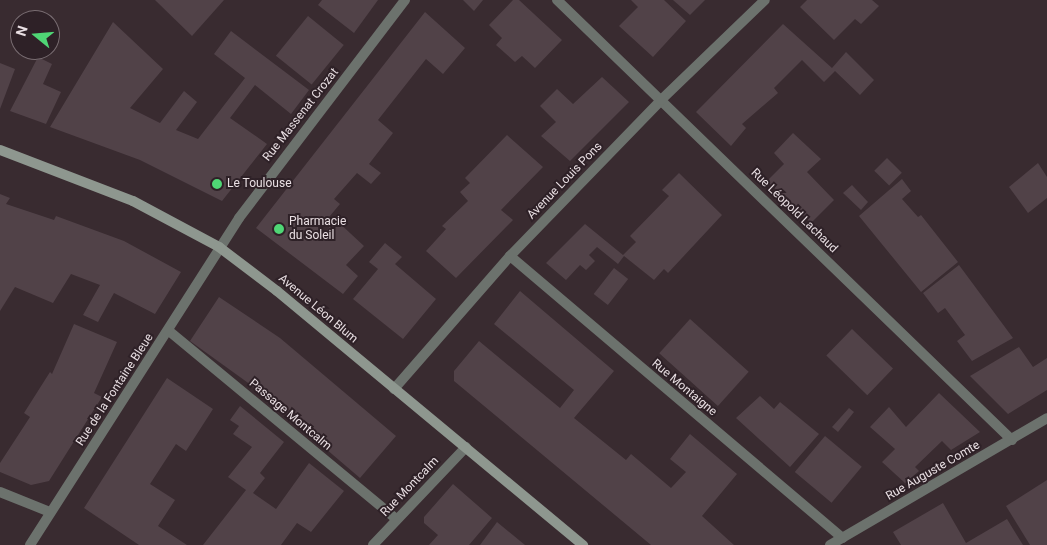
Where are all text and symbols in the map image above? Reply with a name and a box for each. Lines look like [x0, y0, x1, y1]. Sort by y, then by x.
north arrow [10, 10, 60, 60]
text: N [13, 24, 31, 38]
street label: Rue Massenat Crozat [260, 66, 342, 164]
street label: Avenue Louis Pons [525, 140, 605, 222]
street label: Rue Léopold Lachaud [748, 166, 840, 256]
place label: Le Toulouse [227, 177, 292, 191]
marker: Le Toulouse [211, 178, 223, 190]
place label: Pharmacie du Soleil [289, 215, 346, 243]
marker: Pharmacie du Soleil [273, 223, 285, 235]
street label: Avenue Léon Blum [275, 272, 361, 346]
street label: Rue de la Fontaine Bleue [73, 331, 157, 449]
street label: Rue Montaigne [649, 357, 719, 419]
street label: Passage Montcalm [246, 376, 334, 454]
street label: Rue Auguste Comte [883, 438, 983, 504]
street label: Rue Montcalm [378, 454, 442, 520]

